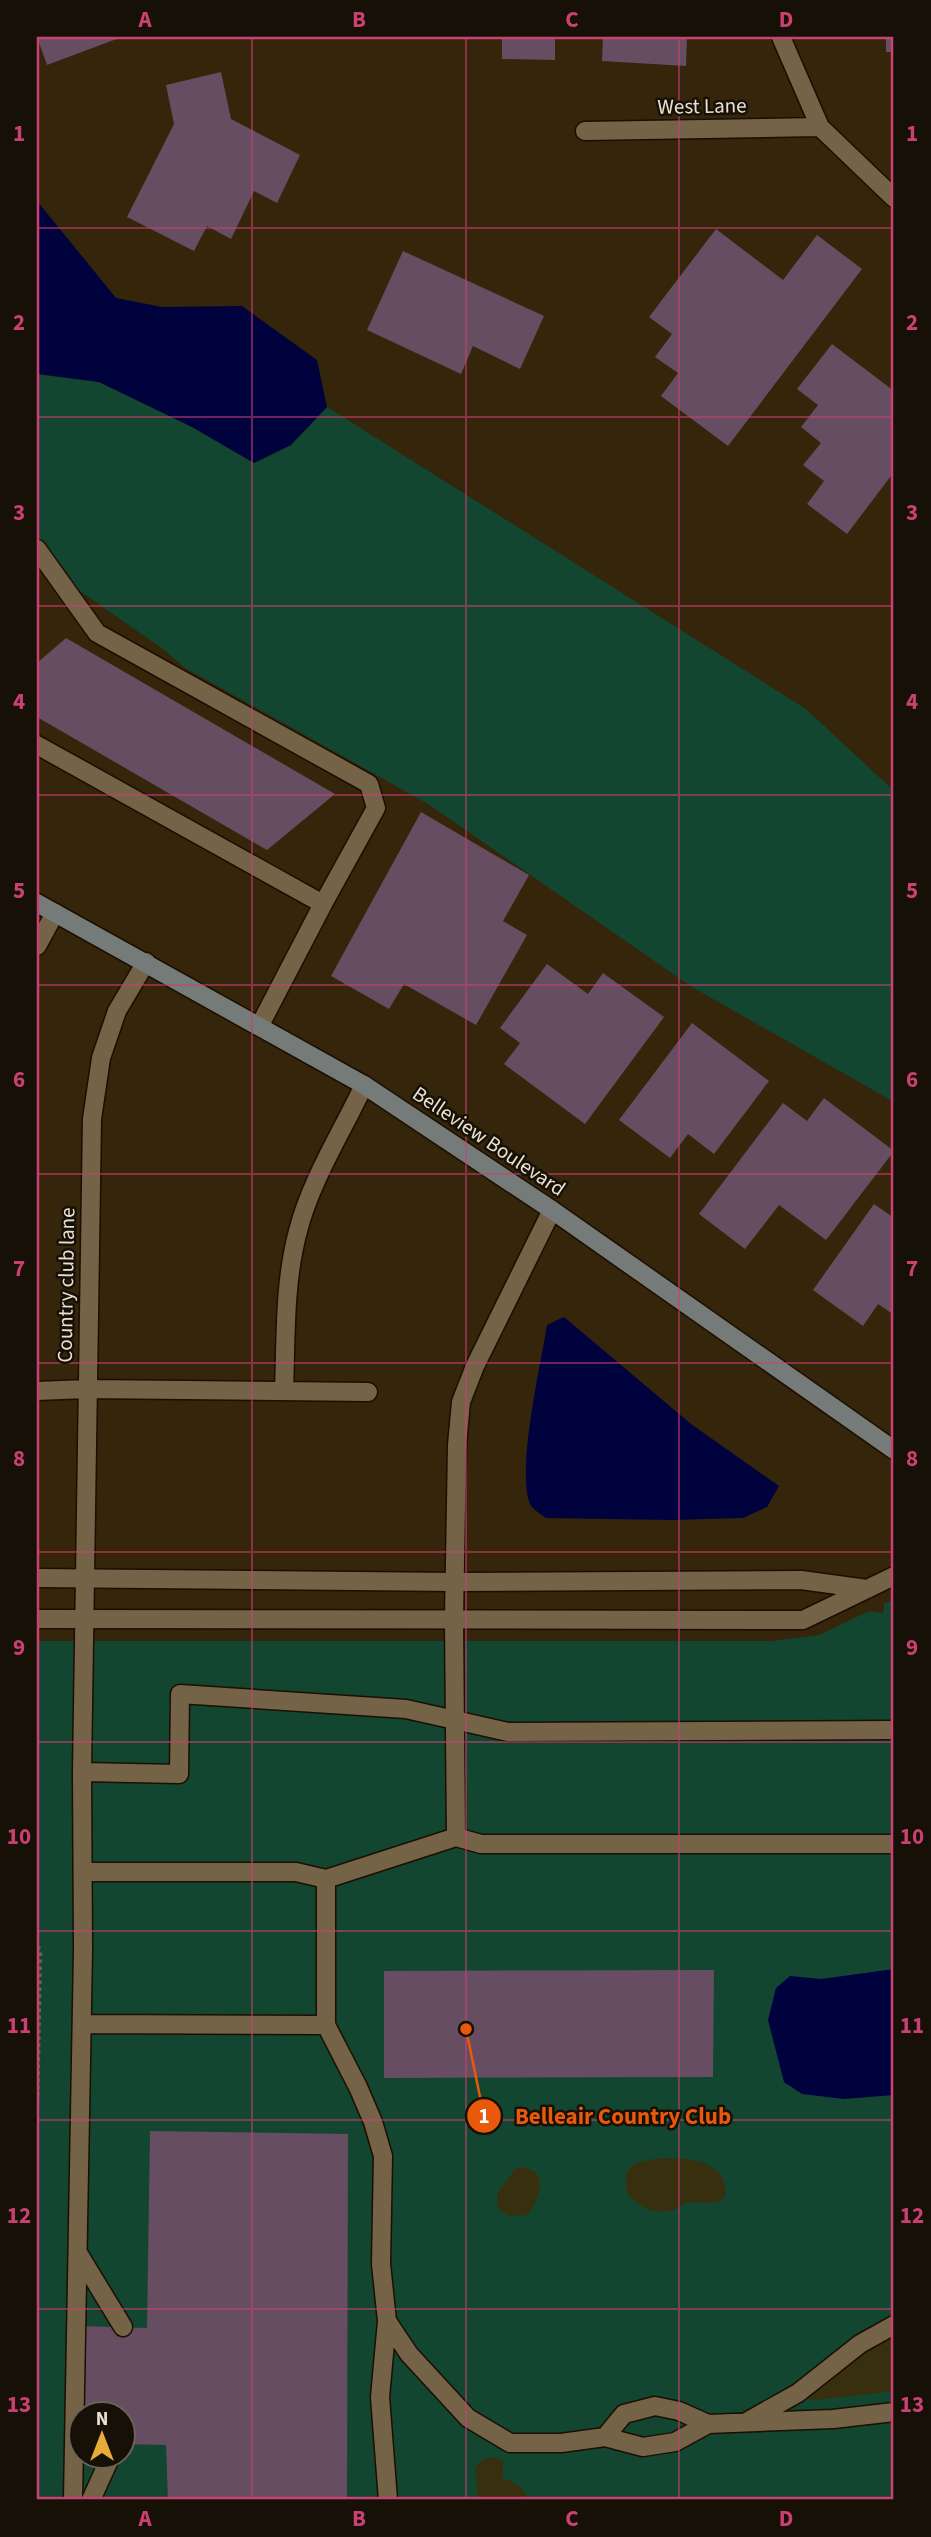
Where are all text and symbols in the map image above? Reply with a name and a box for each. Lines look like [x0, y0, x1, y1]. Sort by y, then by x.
text: A [137, 3, 152, 36]
text: B [352, 3, 366, 36]
text: C [565, 3, 579, 36]
text: D [779, 3, 793, 36]
street label: West Lane [657, 90, 747, 122]
text: 1 [13, 117, 25, 150]
text: 1 [906, 117, 918, 150]
text: 2 [13, 306, 25, 339]
text: 2 [906, 306, 918, 339]
text: 3 [13, 496, 25, 529]
text: 3 [906, 496, 918, 529]
text: 4 [13, 685, 25, 718]
text: 4 [906, 685, 918, 718]
text: 5 [13, 874, 25, 907]
text: 5 [906, 874, 918, 907]
text: 6 [13, 1063, 25, 1096]
text: 6 [906, 1063, 918, 1096]
street label: Belleview Boulevard [407, 1079, 571, 1203]
street label: Country club lane [50, 1207, 82, 1363]
text: 7 [13, 1252, 25, 1285]
text: 7 [906, 1252, 918, 1285]
text: 8 [13, 1442, 25, 1475]
text: 8 [906, 1442, 918, 1475]
text: 9 [13, 1631, 25, 1664]
text: 9 [906, 1631, 918, 1664]
text: 10 [7, 1820, 31, 1853]
text: 10 [900, 1820, 924, 1853]
text: 11 [7, 2009, 31, 2042]
text: 11 [900, 2009, 924, 2042]
callout: Belleair Country Club [466, 2094, 745, 2138]
text: Belleair Country Club [515, 2100, 731, 2133]
text: 1 [478, 2101, 490, 2131]
text: 12 [7, 2199, 31, 2232]
text: 12 [900, 2199, 924, 2232]
text: 13 [7, 2388, 31, 2421]
text: 13 [900, 2388, 924, 2421]
north arrow [66, 2400, 136, 2470]
text: N [96, 2406, 108, 2433]
text: A [137, 2502, 152, 2535]
text: B [352, 2502, 366, 2535]
text: C [565, 2502, 579, 2535]
text: D [779, 2502, 793, 2535]

